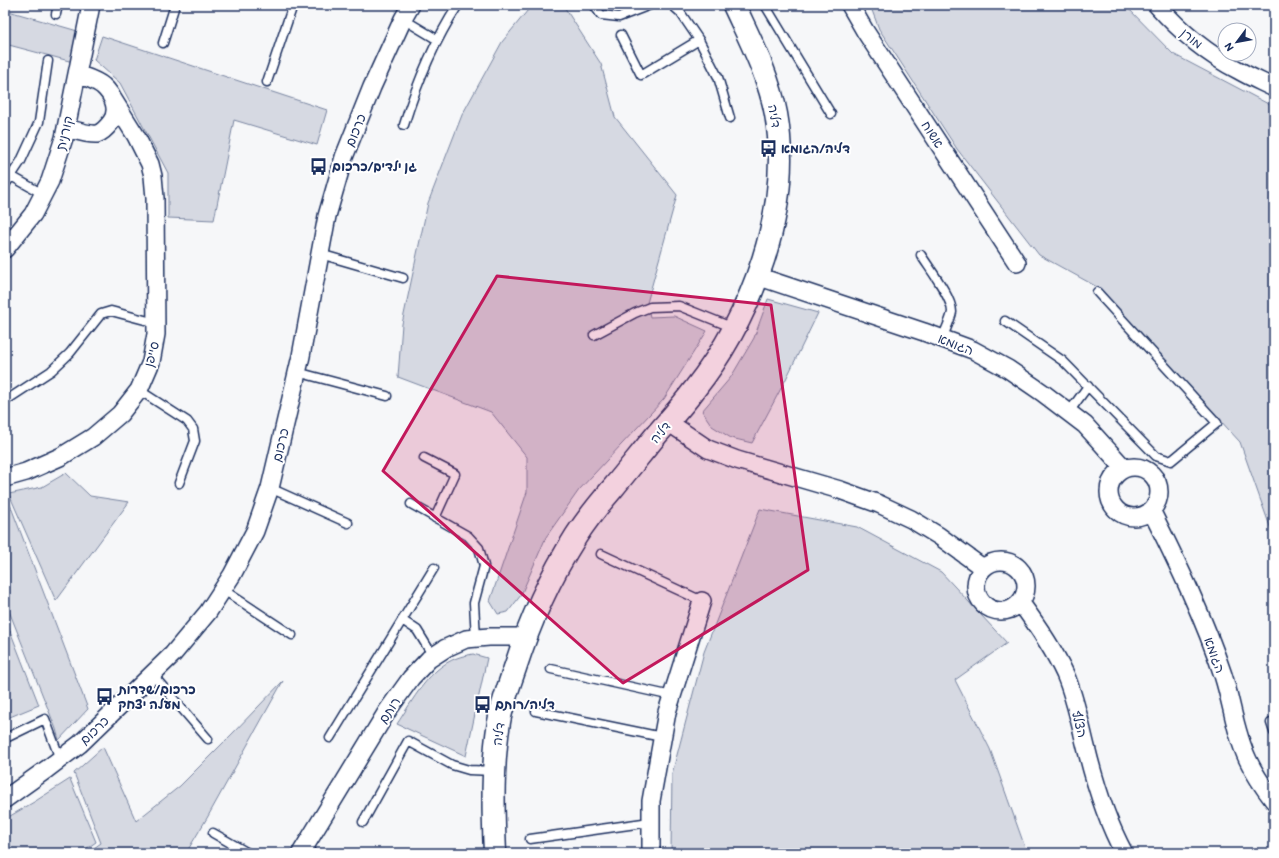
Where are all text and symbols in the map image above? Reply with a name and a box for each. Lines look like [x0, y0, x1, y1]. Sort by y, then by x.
north arrow [1217, 22, 1257, 62]
street label: מורן [1177, 25, 1206, 52]
text: N [1221, 40, 1236, 54]
street label: דליה [765, 103, 784, 129]
street label: כרכום [342, 111, 369, 149]
street label: קורנית [53, 114, 77, 152]
street label: אשוח [918, 118, 947, 151]
bus stop icon: דליה/הגומא [758, 138, 778, 158]
place label: דליה/הגומא [781, 141, 850, 156]
bus stop icon: גן ילדים/כרכום [309, 156, 329, 176]
place label: גן ילדים/כרכום [332, 159, 417, 174]
street label: הגומא [936, 331, 976, 358]
street label: סייפן [141, 340, 163, 369]
street label: דליה [647, 419, 674, 446]
street label: כרכום [269, 427, 292, 464]
street label: הגומא [1201, 635, 1228, 675]
place label: כרכום/שדרות מעלה יצחק [117, 682, 196, 712]
bus stop icon: כרכום/שדרות מעלה יצחק [95, 686, 115, 706]
street label: רותם [375, 694, 403, 726]
bus stop icon: דליה/רותם [472, 694, 492, 714]
place label: דליה/רותם [495, 697, 555, 712]
street label: הצלף [1069, 709, 1090, 739]
street label: כרכום [77, 713, 112, 748]
street label: דליה [489, 721, 508, 747]

